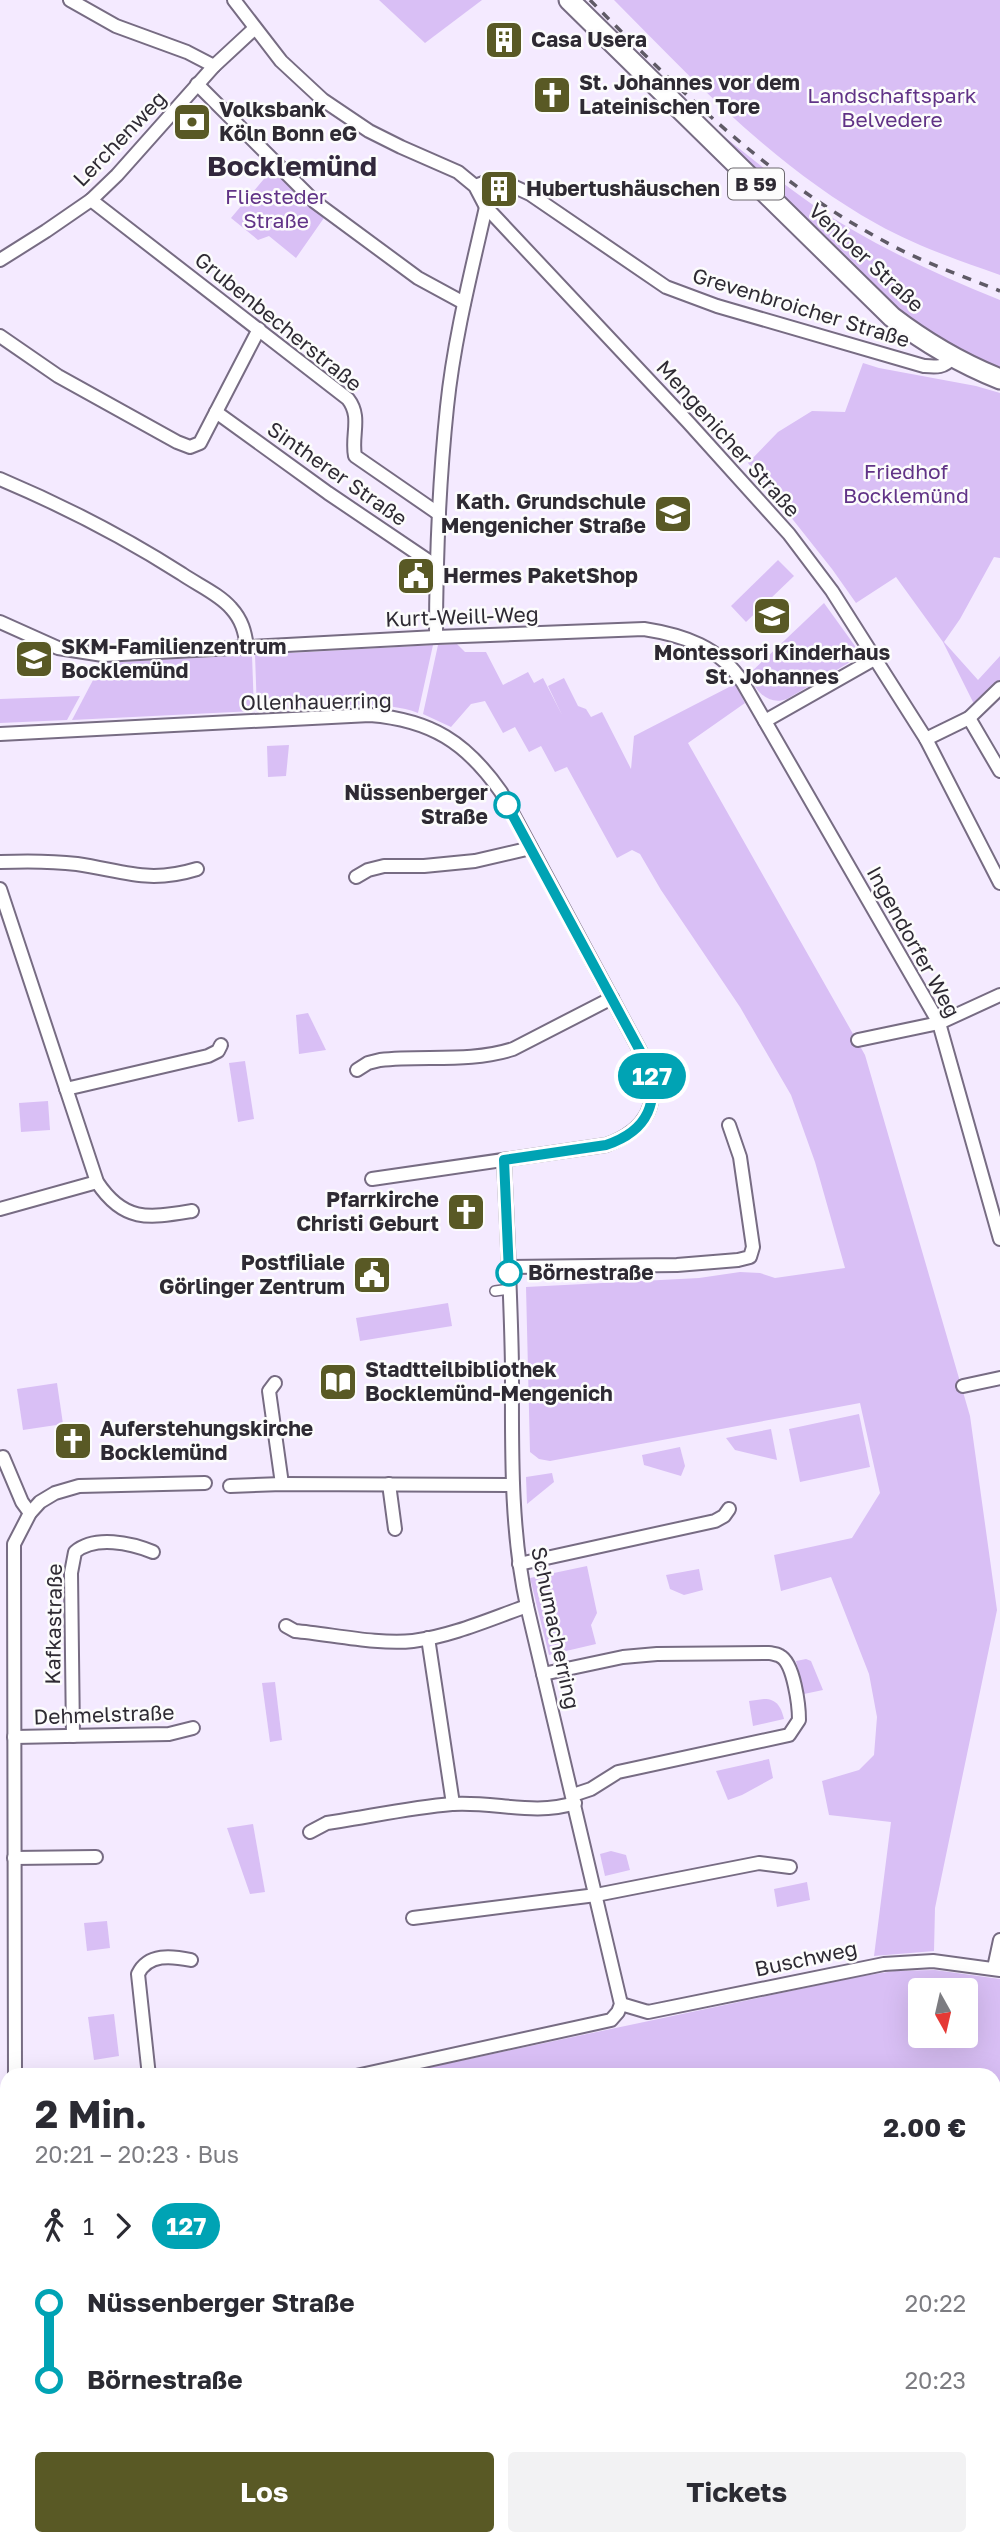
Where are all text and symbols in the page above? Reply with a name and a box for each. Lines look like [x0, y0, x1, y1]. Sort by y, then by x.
building icon: Casa Usera [483, 19, 525, 61]
place label: Casa Usera [531, 26, 647, 52]
place label: St. Johannes vor dem Lateinischen Tore [579, 69, 800, 119]
church icon: St. Johannes vor dem Lateinischen Tore [531, 74, 573, 116]
park label: Landschaftspark Belvedere [807, 82, 977, 132]
street label: Lerchenweg [67, 85, 171, 192]
place label: Volksbank Köln Bonn eG [219, 96, 357, 146]
bank icon: Volksbank Köln Bonn eG [171, 101, 213, 143]
district label: Bocklemünd [207, 149, 377, 182]
building icon: Hubertushäuschen [478, 168, 520, 210]
road number: B 59 [728, 168, 784, 200]
place label: Hubertushäuschen [526, 175, 720, 201]
park label: Fliesteder Straße [225, 183, 327, 233]
street label: Venloer Straße [804, 197, 930, 317]
street label: Grubenbecherstraße [190, 246, 367, 397]
street label: Grevenbroicher Straße [690, 262, 913, 352]
street label: Mengenicher Straße [651, 354, 806, 522]
street label: Sintherer Straße [263, 415, 412, 531]
park label: Friedhof Bocklemünd [843, 458, 969, 508]
place label: Kath. Grundschule Mengenicher Straße [441, 488, 646, 538]
school or university icon: Kath. Grundschule Mengenicher Straße [652, 493, 694, 535]
public building icon: Hermes PaketShop [395, 555, 437, 597]
place label: Hermes PaketShop [443, 562, 638, 588]
school or university icon: Montessori Kinderhaus St. Johannes [751, 595, 793, 637]
street label: Kurt-Weill-Weg [385, 600, 539, 632]
place label: SKM-Familienzentrum Bocklemünd [61, 633, 286, 683]
school or university icon: SKM-Familienzentrum Bocklemünd [13, 638, 55, 680]
place label: Montessori Kinderhaus St. Johannes [654, 639, 890, 689]
street label: Ollenhauerring [240, 687, 392, 715]
place label: Nüssenberger Straße [344, 779, 488, 829]
marker: Nüssenberger Straße [494, 792, 520, 818]
street label: Ingendorfer Weg [862, 861, 966, 1022]
line badge: 127 [612, 1053, 692, 1099]
text: 127 [632, 1061, 672, 1090]
place label: Pfarrkirche Christi Geburt [296, 1186, 439, 1236]
church icon: Pfarrkirche Christi Geburt [445, 1191, 487, 1233]
place label: Postfiliale Görlinger Zentrum [159, 1249, 345, 1299]
public building icon: Postfiliale Görlinger Zentrum [351, 1254, 393, 1296]
place label: Börnestraße [528, 1259, 654, 1285]
marker: Börnestraße [496, 1260, 522, 1286]
place label: Stadtteilbibliothek Bocklemünd-Mengenich [365, 1356, 613, 1406]
library icon: Stadtteilbibliothek Bocklemünd-Mengenich [317, 1361, 359, 1403]
place label: Auferstehungskirche Bocklemünd [100, 1415, 313, 1465]
church icon: Auferstehungskirche Bocklemünd [52, 1420, 94, 1462]
street label: Schumacherring [526, 1544, 586, 1711]
street label: Kafkastraße [39, 1563, 67, 1685]
street label: Dehmelstraße [33, 1699, 175, 1729]
street label: Buschweg [752, 1934, 859, 1982]
north arrow [908, 1978, 978, 2048]
map controls [908, 1978, 978, 2048]
text: 2 Min. [35, 2091, 147, 2136]
text: 2.00 € [883, 2112, 966, 2143]
text: 20:21 – 20:23 · Bus [35, 2140, 239, 2168]
icon: walk [35, 2207, 73, 2245]
icon: forward [104, 2207, 142, 2245]
text: 127 [166, 2211, 206, 2240]
text: 1 [83, 2212, 94, 2240]
text: Nüssenberger Straße [87, 2287, 355, 2318]
text: 20:22 [905, 2289, 966, 2317]
text: Börnestraße [87, 2364, 243, 2395]
text: 20:23 [905, 2366, 966, 2394]
button: Los [35, 2452, 494, 2532]
button: Tickets [508, 2452, 966, 2532]

